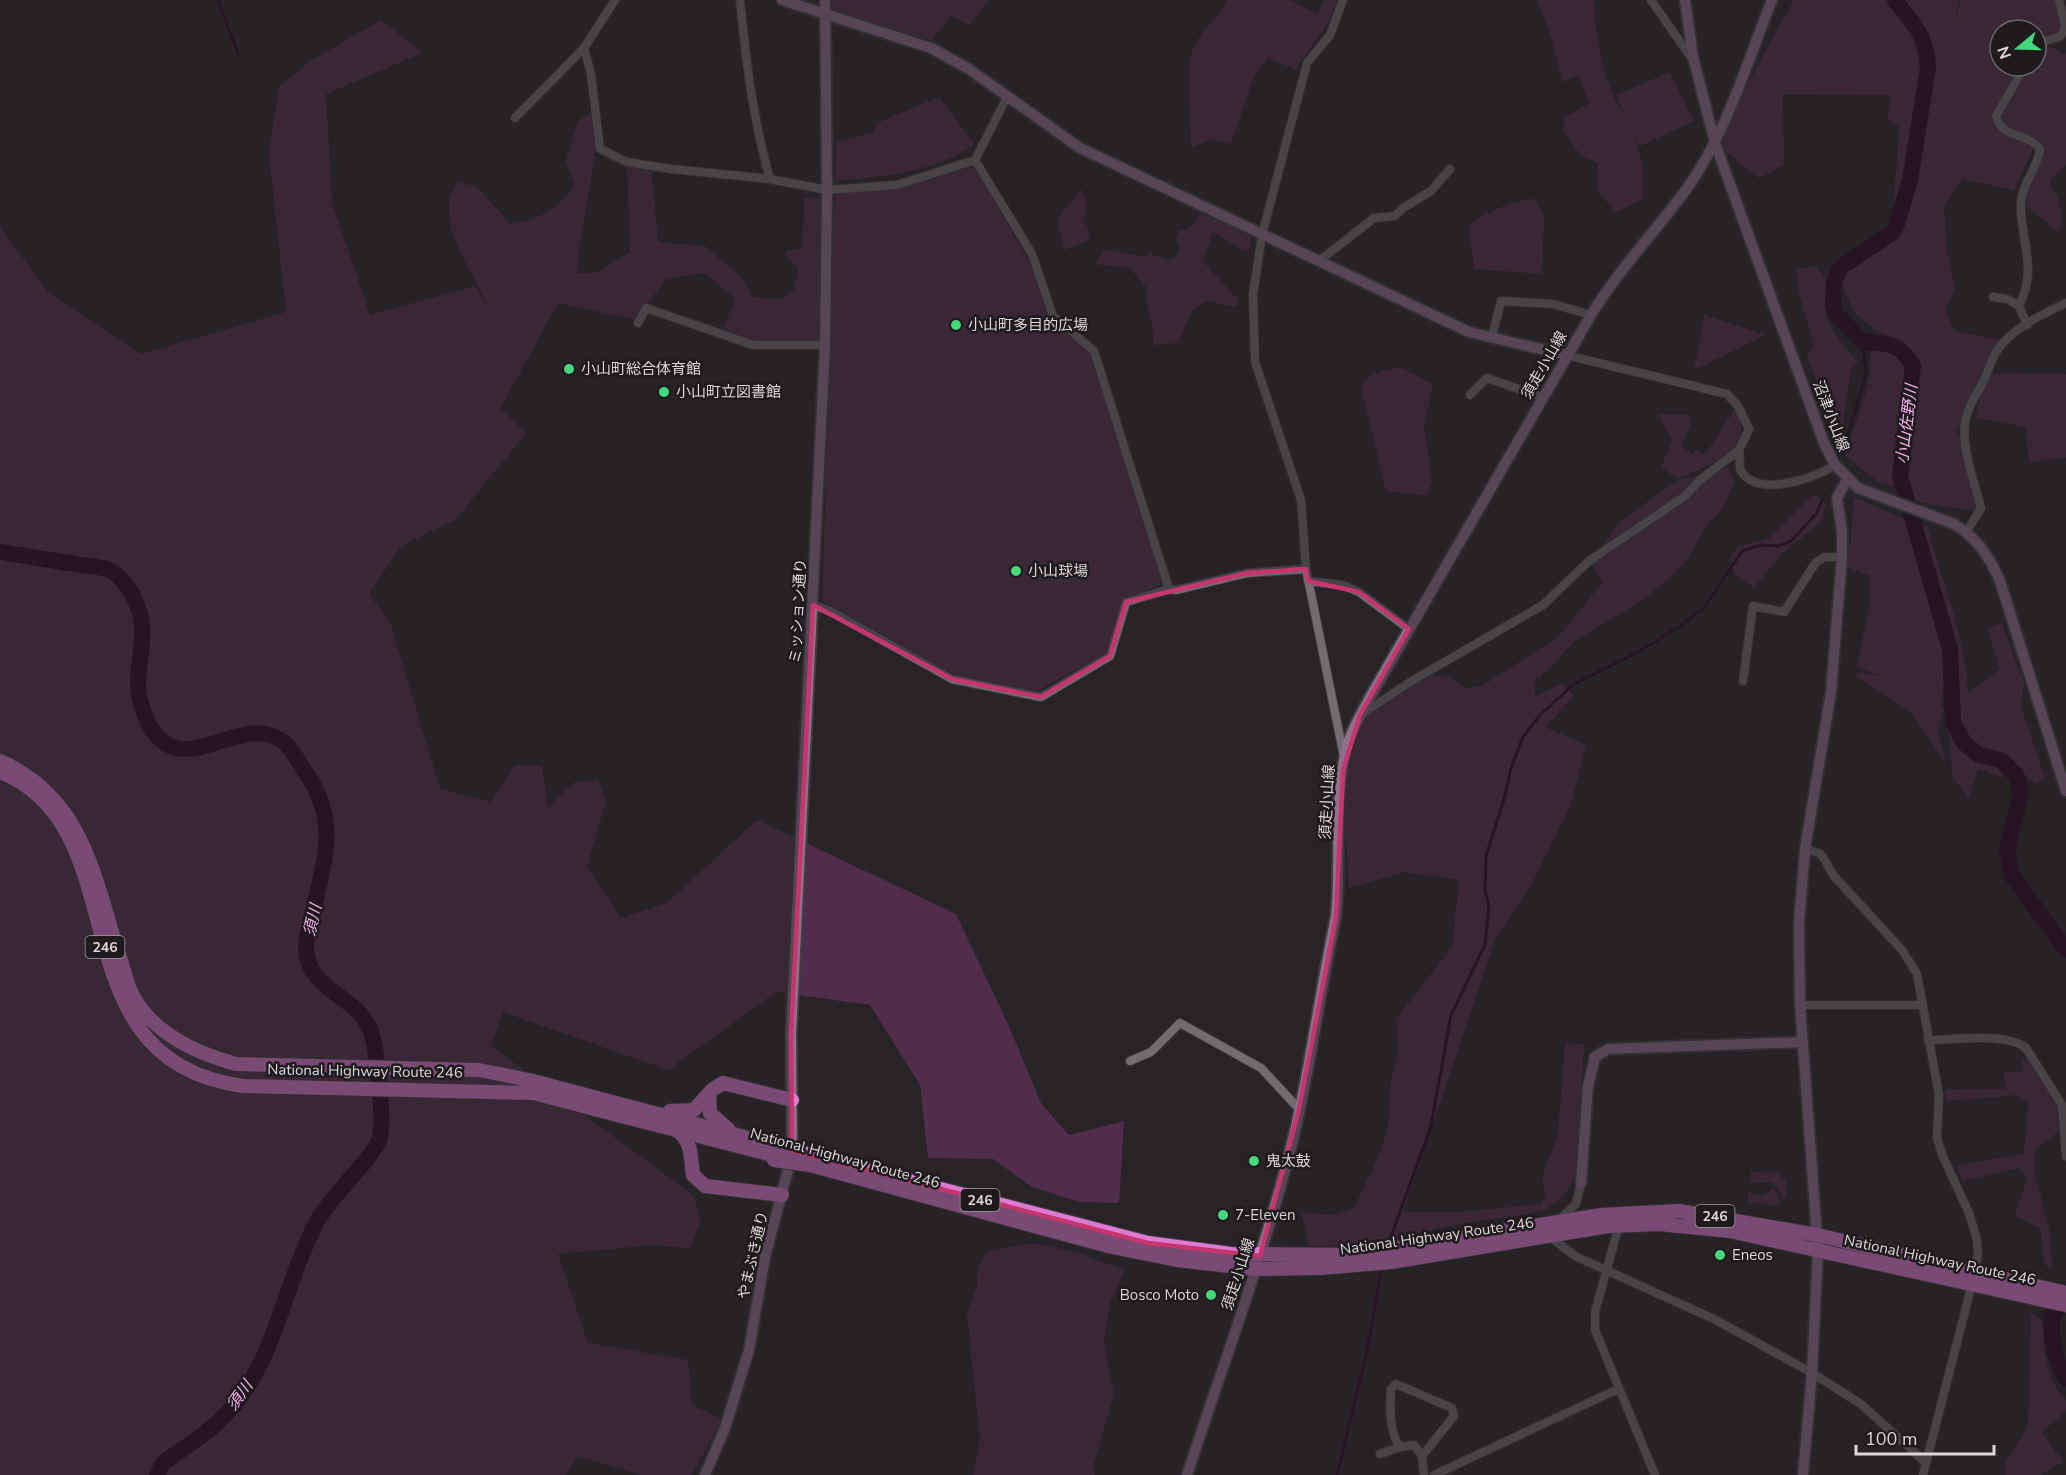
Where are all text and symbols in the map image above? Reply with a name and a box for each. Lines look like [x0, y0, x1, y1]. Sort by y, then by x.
north arrow [1988, 18, 2048, 78]
text: N [1992, 43, 2017, 62]
place label: 小山町多目的広場 [968, 315, 1088, 335]
marker: 小山町多目的広場 [949, 318, 963, 332]
street label: 須走小山線 [1517, 328, 1571, 402]
place label: 小山町総合体育館 [581, 359, 701, 379]
marker: 小山町総合体育館 [562, 362, 576, 376]
street label: 沼津小山線 [1808, 377, 1854, 455]
water label: 小山佐野川 [1891, 381, 1923, 465]
place label: 小山町立図書館 [676, 382, 781, 402]
marker: 小山町立図書館 [657, 385, 671, 399]
street label: ミッション通り [785, 558, 811, 664]
place label: 小山球場 [1028, 561, 1088, 581]
marker: 小山球場 [1009, 564, 1023, 578]
street label: 須走小山線 [1315, 764, 1339, 840]
water label: 須川 [299, 900, 328, 938]
road number: 246 [86, 936, 124, 958]
street label: National Highway Route 246 [267, 1059, 463, 1083]
street label: National Highway Route 246 [748, 1123, 942, 1193]
place label: 鬼太鼓 [1266, 1151, 1311, 1171]
marker: 鬼太鼓 [1247, 1154, 1261, 1168]
road number: 246 [960, 1189, 1000, 1211]
place label: 7-Eleven [1235, 1205, 1295, 1225]
road number: 246 [1696, 1205, 1734, 1227]
marker: 7-Eleven [1216, 1208, 1230, 1222]
street label: やまぶき通り [733, 1209, 773, 1301]
street label: National Highway Route 246 [1339, 1212, 1535, 1260]
street label: National Highway Route 246 [1842, 1230, 2038, 1290]
street label: 須走小山線 [1217, 1235, 1259, 1313]
place label: Eneos [1732, 1245, 1773, 1265]
marker: Eneos [1713, 1248, 1727, 1262]
place label: Bosco Moto [1120, 1285, 1199, 1305]
marker: Bosco Moto [1204, 1288, 1218, 1302]
water label: 須川 [222, 1375, 259, 1415]
scale bar [1856, 1418, 1994, 1456]
text: 100 m [1865, 1427, 1917, 1451]

